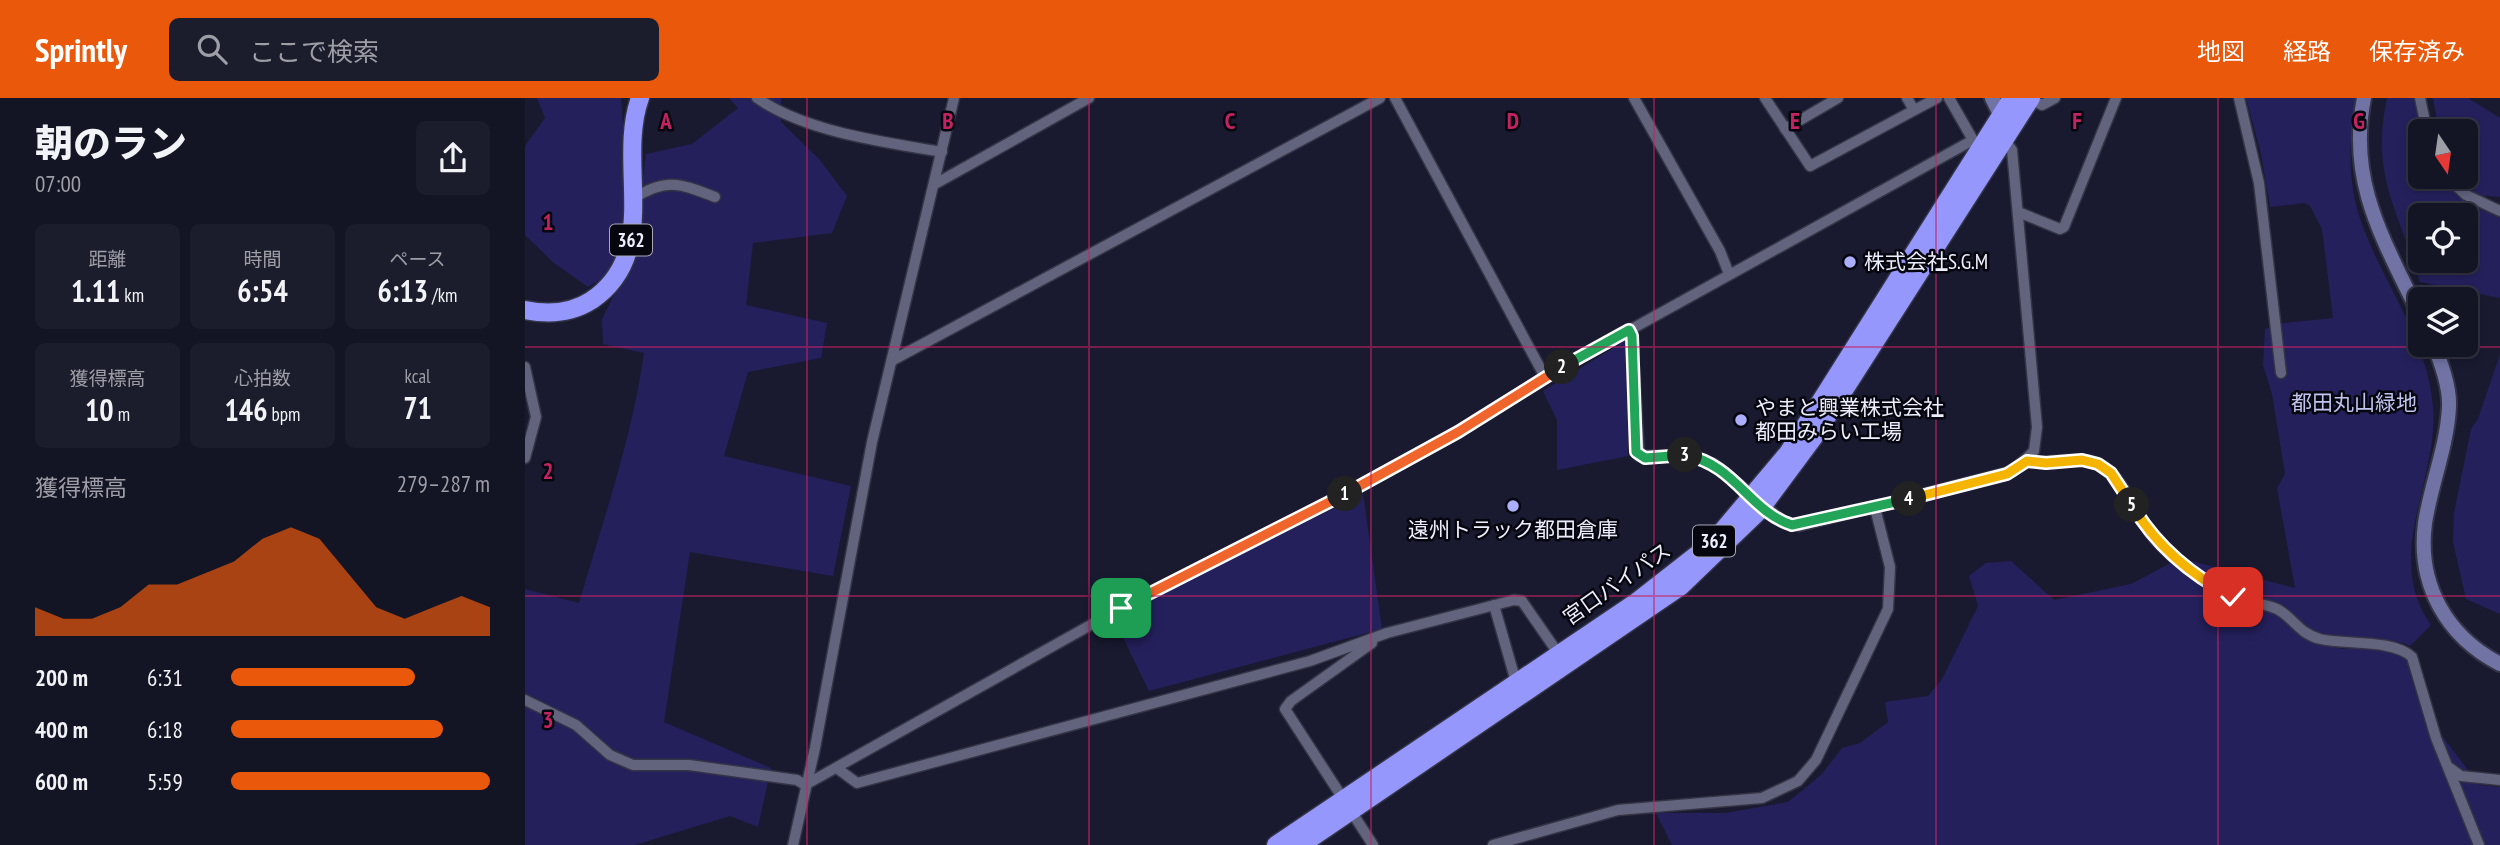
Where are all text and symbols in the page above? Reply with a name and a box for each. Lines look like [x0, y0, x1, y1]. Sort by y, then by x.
search box [169, 18, 659, 81]
text: Sprintly [35, 28, 127, 71]
icon: search [193, 30, 231, 68]
text: ここで検索 [249, 35, 379, 68]
text: 地図 [2197, 36, 2245, 67]
text: 経路 [2283, 36, 2331, 67]
text: 保存済み [2369, 36, 2465, 67]
text: A [659, 106, 672, 135]
text: B [942, 106, 954, 135]
text: C [1225, 106, 1236, 135]
text: D [1507, 106, 1519, 135]
text: E [1790, 106, 1800, 135]
text: F [2072, 106, 2082, 135]
text: G [2353, 106, 2365, 135]
text: 朝のラン [35, 118, 187, 167]
north arrow [2408, 119, 2478, 189]
map controls [2408, 119, 2478, 357]
button: share [416, 121, 490, 195]
text: 07:00 [35, 169, 81, 198]
button: locate [2408, 203, 2478, 273]
text: 1 [543, 207, 554, 236]
road number: 362 [610, 224, 652, 256]
text: 距離 [88, 247, 127, 271]
text: 時間 [243, 247, 282, 271]
text: ペース [389, 247, 446, 271]
place label: 株式会社S.G.M [1864, 248, 1988, 275]
marker: 株式会社S.G.M [1842, 254, 1858, 270]
text: 1.11 [71, 271, 120, 310]
text: 6:54 [237, 271, 288, 310]
text: 6:13 [378, 271, 428, 310]
text: km [120, 283, 144, 307]
text: /km [428, 283, 457, 307]
button: layers [2408, 287, 2478, 357]
pin: 2 [1545, 350, 1579, 384]
text: 2 [1557, 354, 1566, 378]
text: kcal [405, 364, 430, 388]
text: 獲得標高 [69, 366, 146, 390]
text: 心拍数 [234, 366, 291, 390]
text: 71 [403, 388, 432, 427]
park label: 都田丸山緑地 [2291, 389, 2417, 416]
text: 10 [85, 390, 114, 429]
text: 146 [225, 390, 268, 429]
place label: やまと興業株式会社 都田みらい工場 [1755, 394, 1944, 445]
text: m [114, 402, 130, 426]
text: bpm [268, 402, 300, 426]
marker: やまと興業株式会社 都田みらい工場 [1733, 412, 1749, 428]
pin: 3 [1667, 438, 1703, 472]
text: 3 [1680, 442, 1689, 466]
text: 2 [543, 456, 554, 485]
text: 279–287 m [397, 469, 490, 498]
text: 獲得標高 [35, 473, 127, 502]
pin: 1 [1327, 476, 1363, 512]
text: 1 [1340, 481, 1349, 505]
pin: 4 [1891, 482, 1927, 516]
text: 4 [1904, 486, 1913, 510]
pin: 5 [2115, 488, 2149, 522]
text: 5 [2127, 492, 2136, 516]
marker: 遠州トラック都田倉庫 [1505, 498, 1521, 514]
place label: 遠州トラック都田倉庫 [1408, 516, 1618, 543]
road number: 362 [1693, 526, 1735, 556]
street label: 宮口バイパス [1558, 537, 1676, 631]
pin [2203, 567, 2263, 627]
pin [1091, 578, 1151, 638]
icon: check [2214, 578, 2252, 616]
icon: arrive [1102, 589, 1140, 627]
text: 200 m [35, 663, 88, 692]
text: 6:31 [147, 663, 183, 692]
text: 3 [543, 705, 554, 734]
text: 400 m [35, 715, 88, 744]
text: 6:18 [147, 715, 183, 744]
text: 600 m [35, 767, 88, 796]
text: 5:59 [147, 767, 183, 796]

